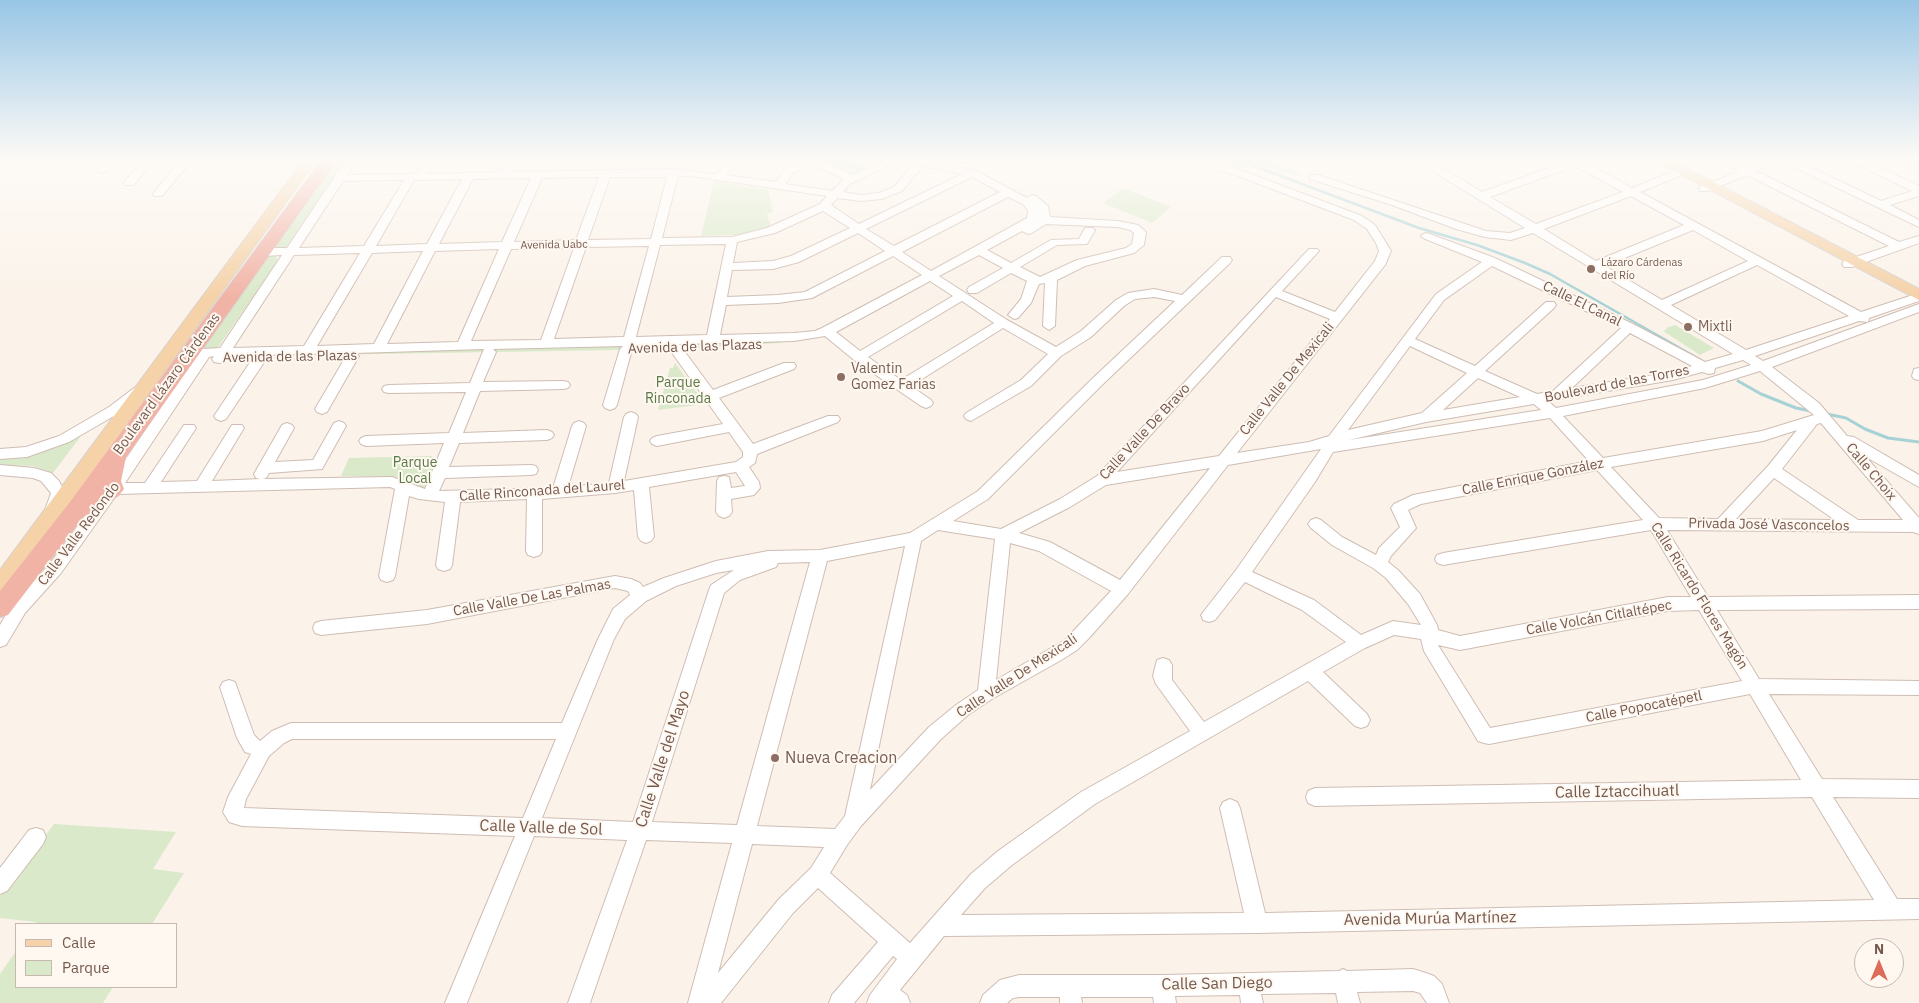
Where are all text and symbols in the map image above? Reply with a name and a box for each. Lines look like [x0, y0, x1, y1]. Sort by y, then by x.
street label: Avenida Uabc [520, 238, 588, 252]
place label: Lázaro Cárdenas del Río [1601, 256, 1683, 282]
marker: Lázaro Cárdenas del Río [1585, 263, 1597, 275]
street label: Calle El Canal [1540, 278, 1624, 330]
street label: Boulevard Lázaro Cárdenas [110, 310, 224, 458]
street label: Calle Valle De Mexicali [1236, 319, 1338, 439]
place label: Mixtli [1698, 319, 1732, 335]
marker: Mixtli [1682, 321, 1694, 333]
street label: Avenida de las Plazas [627, 336, 763, 358]
street label: Avenida de las Plazas [223, 347, 357, 367]
place label: Valentin Gomez Farias [851, 361, 936, 394]
street label: Boulevard de las Torres [1543, 362, 1691, 406]
marker: Valentin Gomez Farias [835, 371, 847, 383]
park label: Parque Rinconada [645, 375, 711, 408]
street label: Calle Valle De Bravo [1096, 380, 1194, 484]
street label: Calle Choix [1842, 440, 1900, 504]
park label: Parque Local [393, 455, 437, 488]
street label: Calle Enrique González [1461, 455, 1605, 499]
street label: Calle Rinconada del Laurel [459, 477, 625, 505]
street label: Calle Valle Redondo [35, 479, 123, 589]
street label: Privada José Vasconcelos [1688, 515, 1850, 535]
street label: Calle Ricardo Flores Magón [1647, 519, 1751, 673]
street label: Calle Valle De Las Palmas [452, 576, 612, 620]
street label: Calle Volcán Citlaltépec [1525, 597, 1673, 639]
street label: Calle Valle De Mexicali [954, 631, 1080, 721]
street label: Calle Popocatépetl [1584, 687, 1704, 727]
street label: Calle Valle del Mayo [632, 688, 694, 830]
place label: Nueva Creacion [785, 748, 897, 768]
marker: Nueva Creacion [769, 752, 781, 764]
street label: Calle Iztaccihuatl [1555, 781, 1679, 803]
street label: Calle Valle de Sol [479, 816, 603, 840]
street label: Avenida Murúa Martínez [1343, 908, 1517, 930]
legend [15, 923, 178, 988]
text: Calle [62, 933, 96, 952]
north arrow [1854, 938, 1904, 988]
text: N [1874, 940, 1884, 958]
text: Parque [62, 958, 110, 977]
street label: Calle San Diego [1161, 973, 1273, 995]

